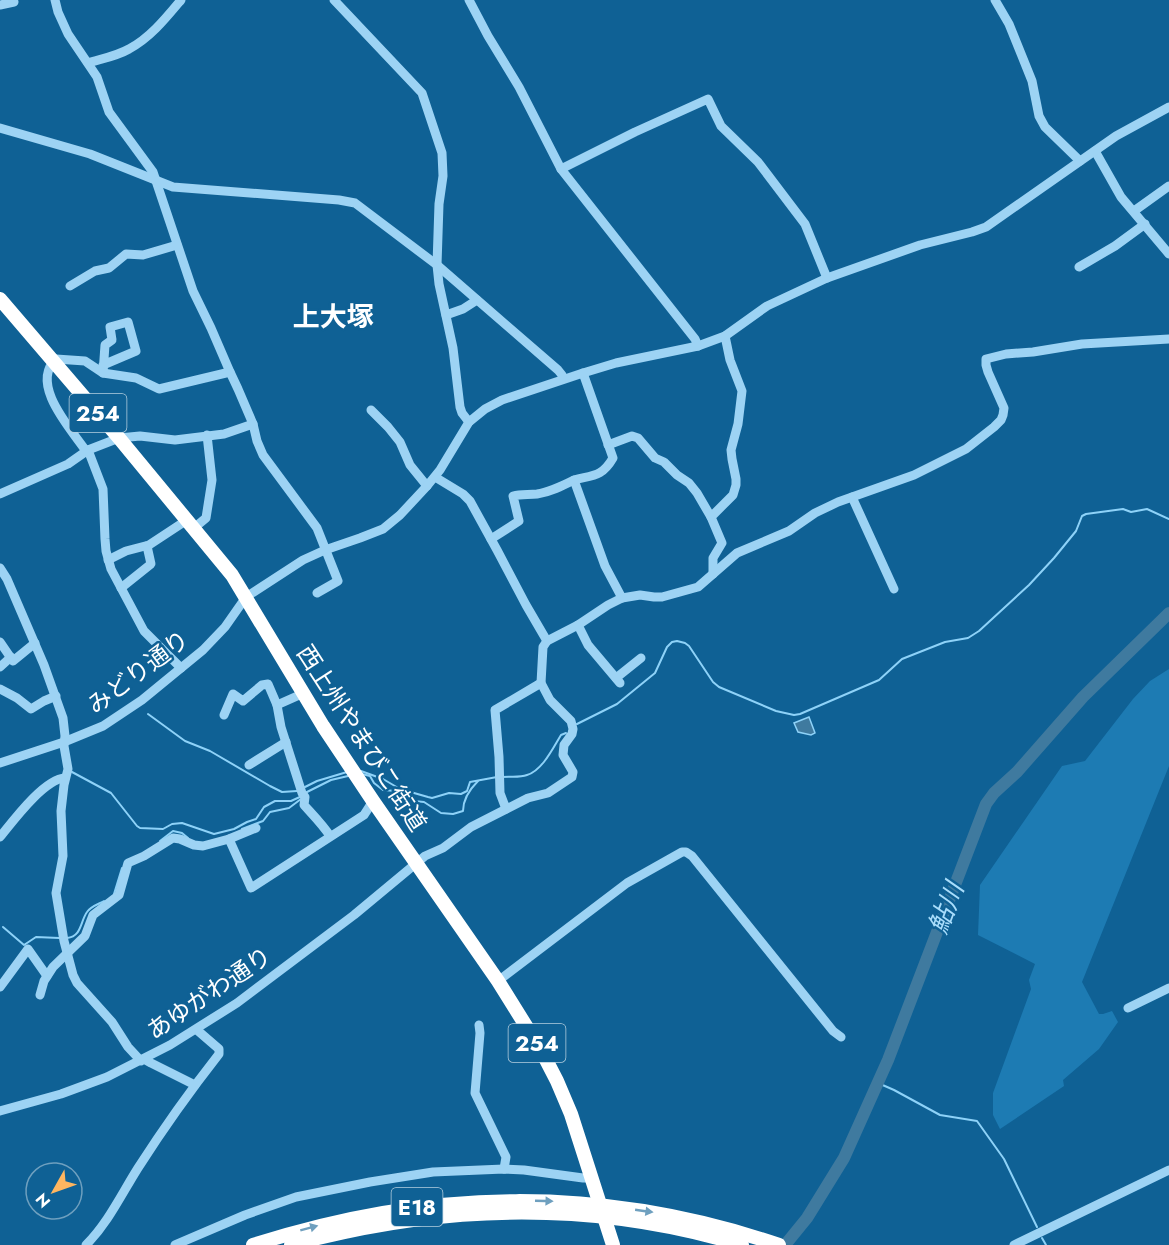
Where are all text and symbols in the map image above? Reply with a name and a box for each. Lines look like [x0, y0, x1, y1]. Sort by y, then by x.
district label: 上大塚 [293, 297, 374, 336]
road number: 254 [70, 394, 126, 432]
street label: みどり通り [80, 622, 196, 722]
street label: 西上州やまびこ街道 [289, 638, 435, 838]
water label: 鮎川 [919, 874, 974, 939]
street label: あゆがわ通り [140, 938, 278, 1048]
road number: 254 [508, 1024, 566, 1062]
north arrow [24, 1161, 84, 1221]
text: N [30, 1188, 56, 1213]
road number: E18 [392, 1188, 442, 1226]
one-way arrow [534, 1197, 553, 1206]
one-way arrow [635, 1206, 654, 1215]
one-way arrow [300, 1223, 318, 1232]

